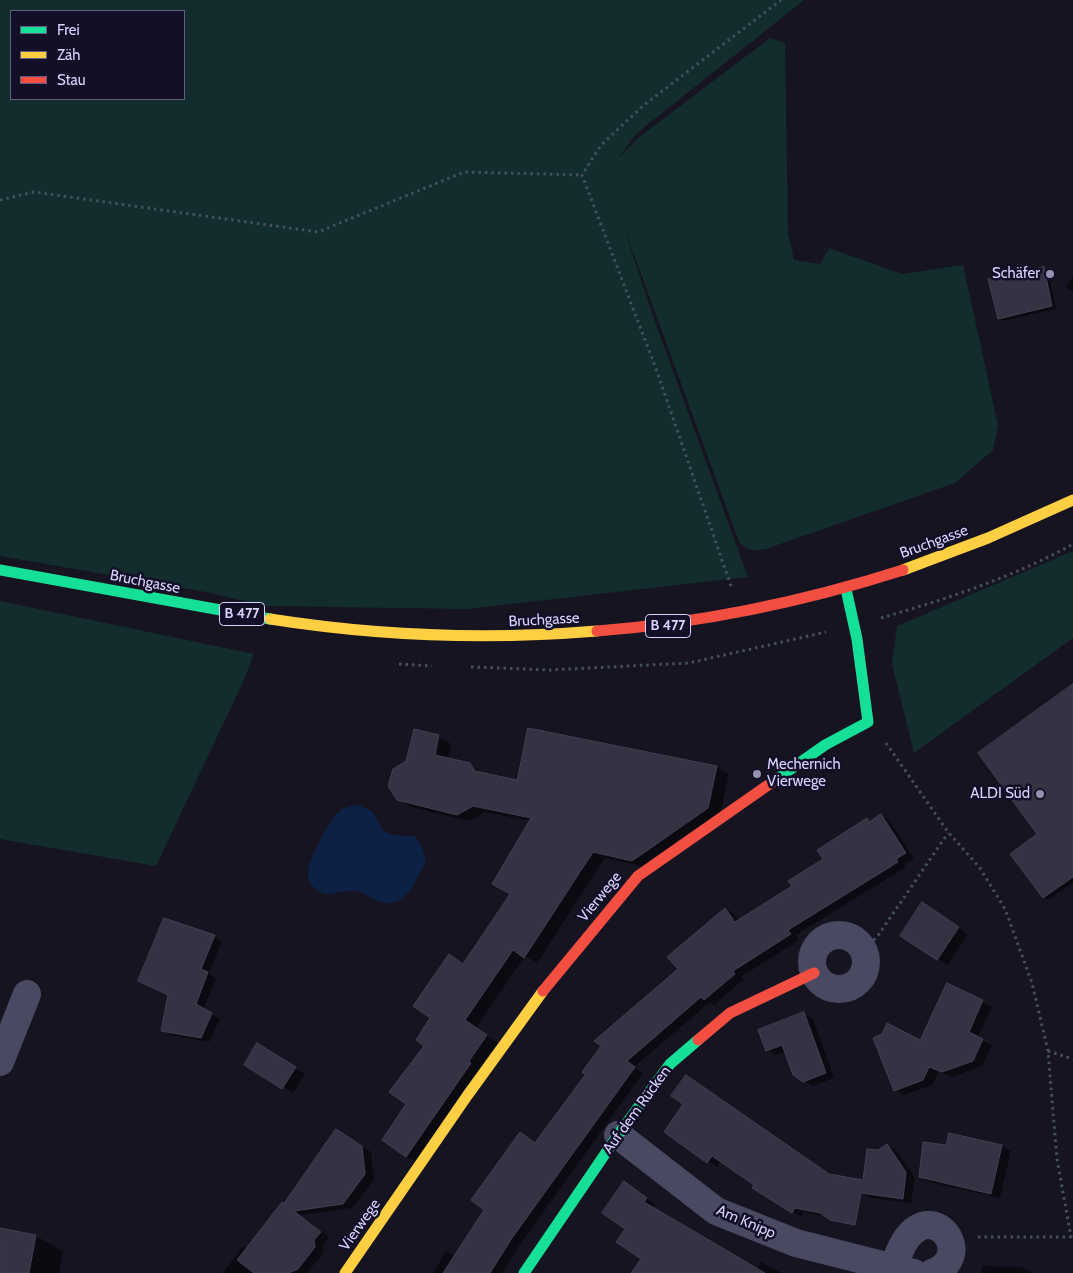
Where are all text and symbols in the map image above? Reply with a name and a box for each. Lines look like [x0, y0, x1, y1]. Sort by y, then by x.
legend [10, 10, 185, 100]
text: Frei [57, 21, 80, 39]
text: Zäh [57, 46, 80, 64]
text: Stau [57, 71, 86, 89]
place label: Schäfer [992, 265, 1040, 283]
marker: Schäfer [1044, 268, 1056, 280]
street label: Bruchgasse [897, 521, 971, 563]
street label: Bruchgasse [108, 566, 182, 598]
road number: B 477 [220, 602, 264, 626]
street label: Bruchgasse [508, 609, 580, 631]
road number: B 477 [646, 614, 690, 638]
place label: Mechernich Vierwege [767, 756, 841, 791]
marker: Mechernich Vierwege [751, 768, 763, 780]
place label: ALDI Süd [970, 785, 1030, 803]
marker: ALDI Süd [1034, 788, 1046, 800]
street label: Vierwege [574, 868, 626, 926]
street label: Auf dem Rücken [599, 1063, 675, 1157]
street label: Vierwege [336, 1196, 384, 1254]
street label: Am Knipp [714, 1201, 778, 1243]

